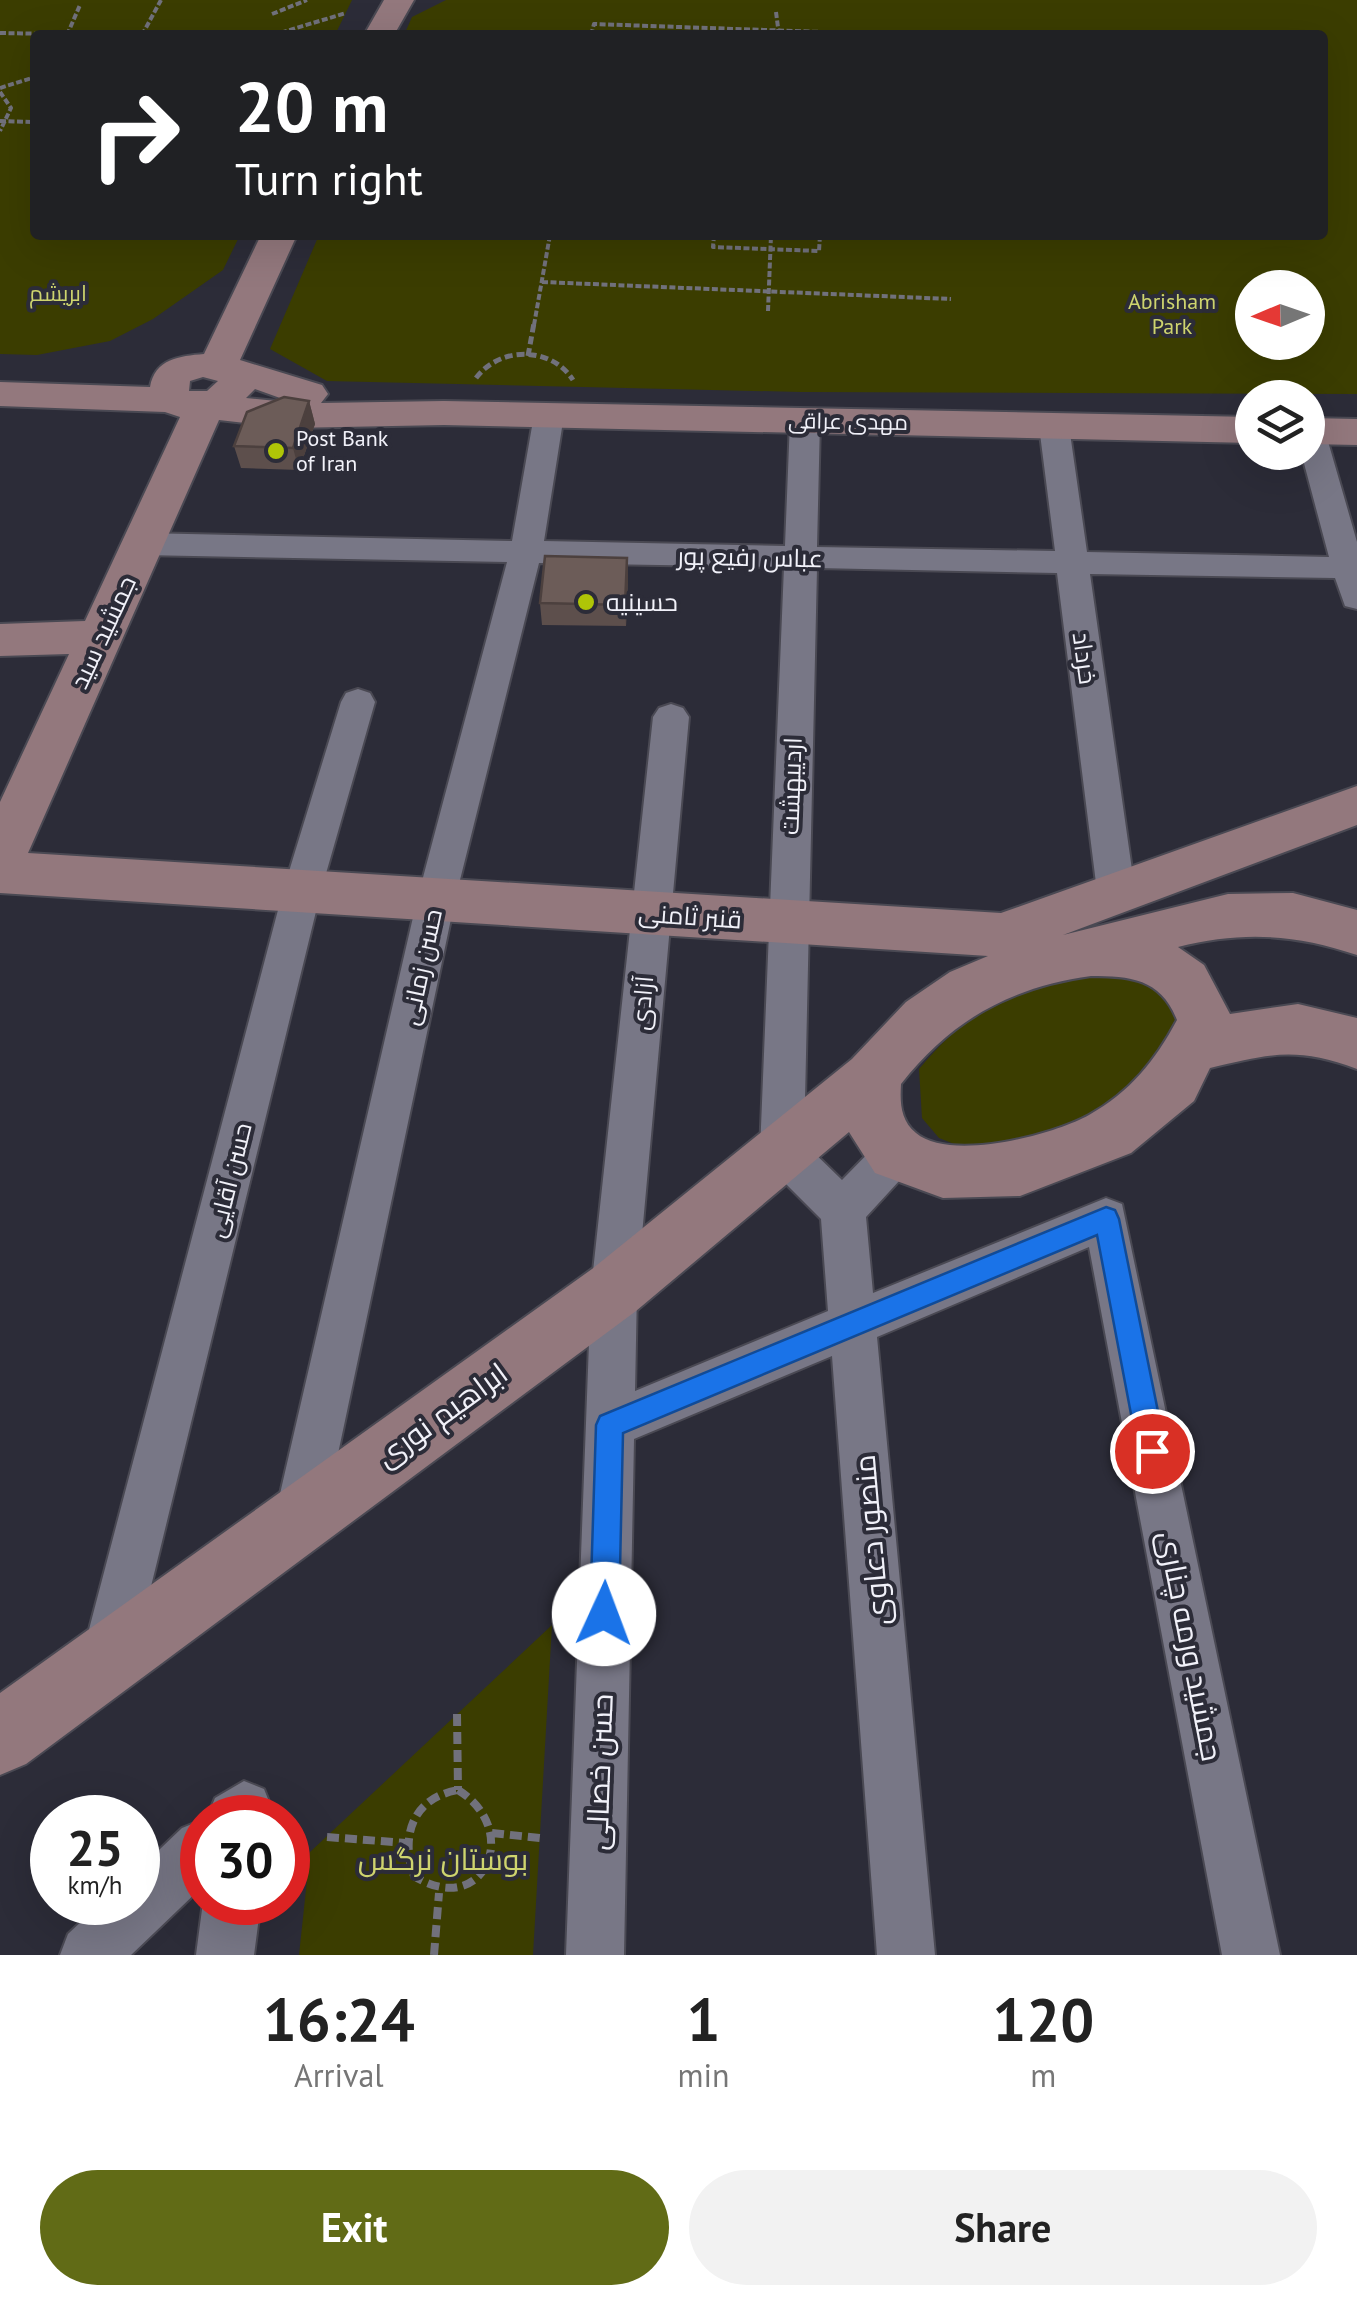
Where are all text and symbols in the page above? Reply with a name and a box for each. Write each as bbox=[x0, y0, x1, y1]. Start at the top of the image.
text: 20 m bbox=[235, 61, 388, 151]
icon: right bbox=[70, 70, 200, 200]
text: Turn right bbox=[235, 149, 423, 207]
north arrow bbox=[1235, 270, 1325, 360]
map controls bbox=[1235, 270, 1325, 470]
park label: ابریشم bbox=[29, 279, 87, 309]
park label: Abrisham Park bbox=[1128, 287, 1216, 340]
button: layers bbox=[1235, 380, 1325, 470]
street label: مهدی عراقی bbox=[788, 406, 908, 436]
place label: Post Bank of Iran bbox=[296, 424, 389, 477]
marker: Post Bank of Iran bbox=[265, 440, 287, 462]
street label: عباس رفیع پور bbox=[675, 540, 823, 575]
street label: جمشید سید bbox=[63, 570, 143, 694]
place label: حسینیه bbox=[606, 586, 678, 618]
marker: حسینیه bbox=[575, 591, 597, 613]
street label: خرداد bbox=[1066, 630, 1104, 686]
street label: اردیبهشت bbox=[773, 737, 809, 835]
street label: قنبر ثامنی bbox=[637, 896, 743, 936]
street label: حسن زمانی bbox=[393, 906, 449, 1028]
street label: آزادی bbox=[624, 974, 660, 1032]
street label: حسن آقایی bbox=[199, 1119, 259, 1241]
street label: ابراهیم نوری bbox=[367, 1353, 516, 1476]
pin bbox=[1110, 1409, 1195, 1494]
icon: arrive bbox=[1125, 1424, 1180, 1479]
street label: منصور دعاوی bbox=[844, 1453, 897, 1627]
street label: جمشید ورمه چناری bbox=[1149, 1527, 1233, 1764]
position arrow bbox=[552, 1562, 656, 1666]
street label: حسن خصالی bbox=[576, 1693, 621, 1851]
speed limit sign: 30 bbox=[180, 1795, 310, 1925]
text: 25 bbox=[67, 1815, 123, 1880]
park label: بوستان نرگس bbox=[358, 1839, 528, 1878]
text: km/h bbox=[68, 1869, 122, 1901]
text: 16:24 bbox=[263, 1980, 415, 2058]
text: 1 bbox=[687, 1980, 721, 2058]
text: 120 bbox=[992, 1980, 1094, 2058]
text: Arrival bbox=[294, 2054, 384, 2096]
text: min bbox=[678, 2054, 730, 2096]
text: m bbox=[1030, 2054, 1056, 2096]
button: Exit bbox=[40, 2170, 669, 2285]
button: Share bbox=[689, 2170, 1317, 2285]

